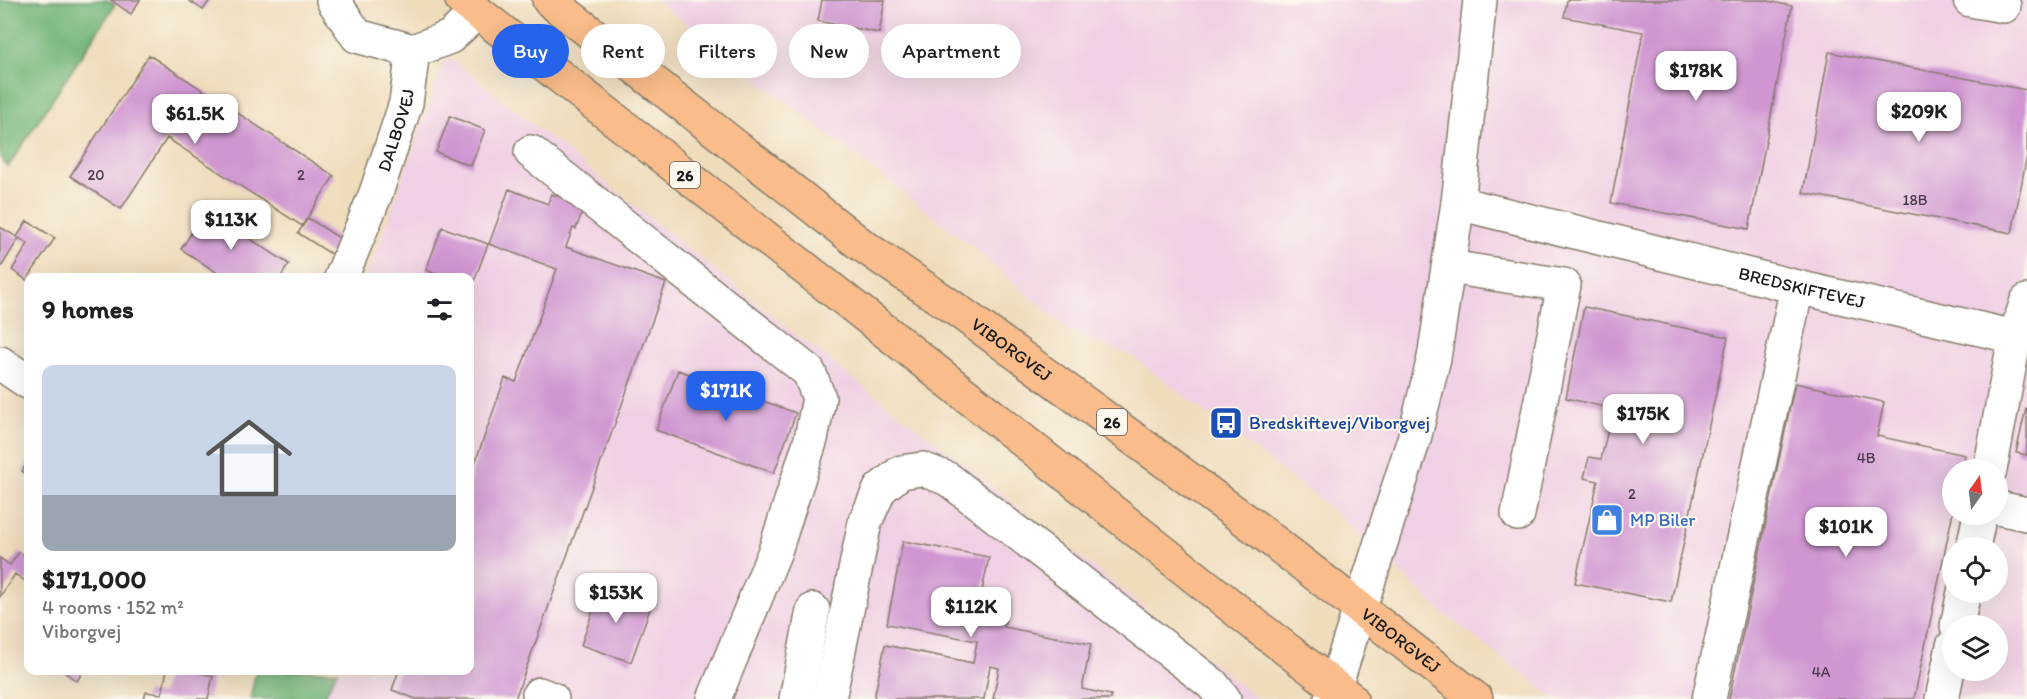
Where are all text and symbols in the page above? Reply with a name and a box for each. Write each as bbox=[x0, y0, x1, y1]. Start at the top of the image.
chip: Buy bbox=[492, 24, 569, 78]
chip: Rent bbox=[581, 24, 665, 78]
chip: Filters bbox=[677, 24, 777, 78]
chip: New bbox=[789, 24, 869, 78]
chip: Apartment bbox=[881, 24, 1021, 78]
pin: $178K bbox=[1654, 51, 1738, 102]
text: $178K bbox=[1669, 58, 1723, 82]
street label: DALBOVEJ bbox=[373, 87, 419, 175]
pin: $209K bbox=[1877, 92, 1961, 143]
pin: $61.5K bbox=[146, 94, 244, 145]
text: $209K bbox=[1891, 99, 1947, 123]
text: $61.5K bbox=[166, 101, 224, 125]
road number: 26 bbox=[670, 162, 700, 188]
house number: 20 bbox=[87, 166, 105, 184]
house number: 2 bbox=[297, 166, 305, 184]
house number: 18B bbox=[1903, 191, 1928, 209]
pin: $113K bbox=[189, 200, 273, 251]
text: $113K bbox=[205, 207, 257, 231]
street label: BREDSKIFTEVEJ bbox=[1736, 262, 1867, 313]
text: 9 homes bbox=[42, 293, 134, 325]
icon: filters bbox=[423, 293, 456, 326]
street label: VIBORGVEJ bbox=[967, 313, 1056, 387]
pin: $171K bbox=[684, 371, 768, 422]
text: $171K bbox=[700, 378, 752, 402]
pin: $175K bbox=[1601, 394, 1685, 445]
text: $175K bbox=[1617, 401, 1669, 425]
icon: home bbox=[195, 404, 303, 512]
bus stop icon: Bredskiftevej/Viborgvej bbox=[1208, 405, 1244, 441]
road number: 26 bbox=[1097, 409, 1127, 435]
place label: Bredskiftevej/Viborgvej bbox=[1249, 412, 1430, 434]
house number: 4B bbox=[1857, 449, 1876, 467]
north arrow bbox=[1942, 459, 2008, 525]
map controls bbox=[1942, 459, 2008, 681]
house number: 2 bbox=[1628, 485, 1636, 503]
shop icon: MP Biler bbox=[1589, 502, 1625, 538]
pin: $101K bbox=[1804, 507, 1888, 558]
place label: MP Biler bbox=[1630, 509, 1696, 531]
text: $101K bbox=[1819, 514, 1873, 538]
button: locate bbox=[1942, 537, 2008, 603]
text: $171,000 bbox=[42, 563, 146, 595]
pin: $153K bbox=[574, 573, 658, 624]
text: $153K bbox=[589, 580, 643, 604]
pin: $112K bbox=[929, 587, 1013, 638]
text: $112K bbox=[945, 594, 997, 618]
text: 4 rooms · 152 m² bbox=[42, 595, 184, 619]
street label: VIBORGVEJ bbox=[1357, 603, 1445, 678]
button: layers bbox=[1942, 615, 2008, 681]
text: Viborgvej bbox=[42, 619, 121, 643]
house number: 4A bbox=[1812, 663, 1831, 681]

